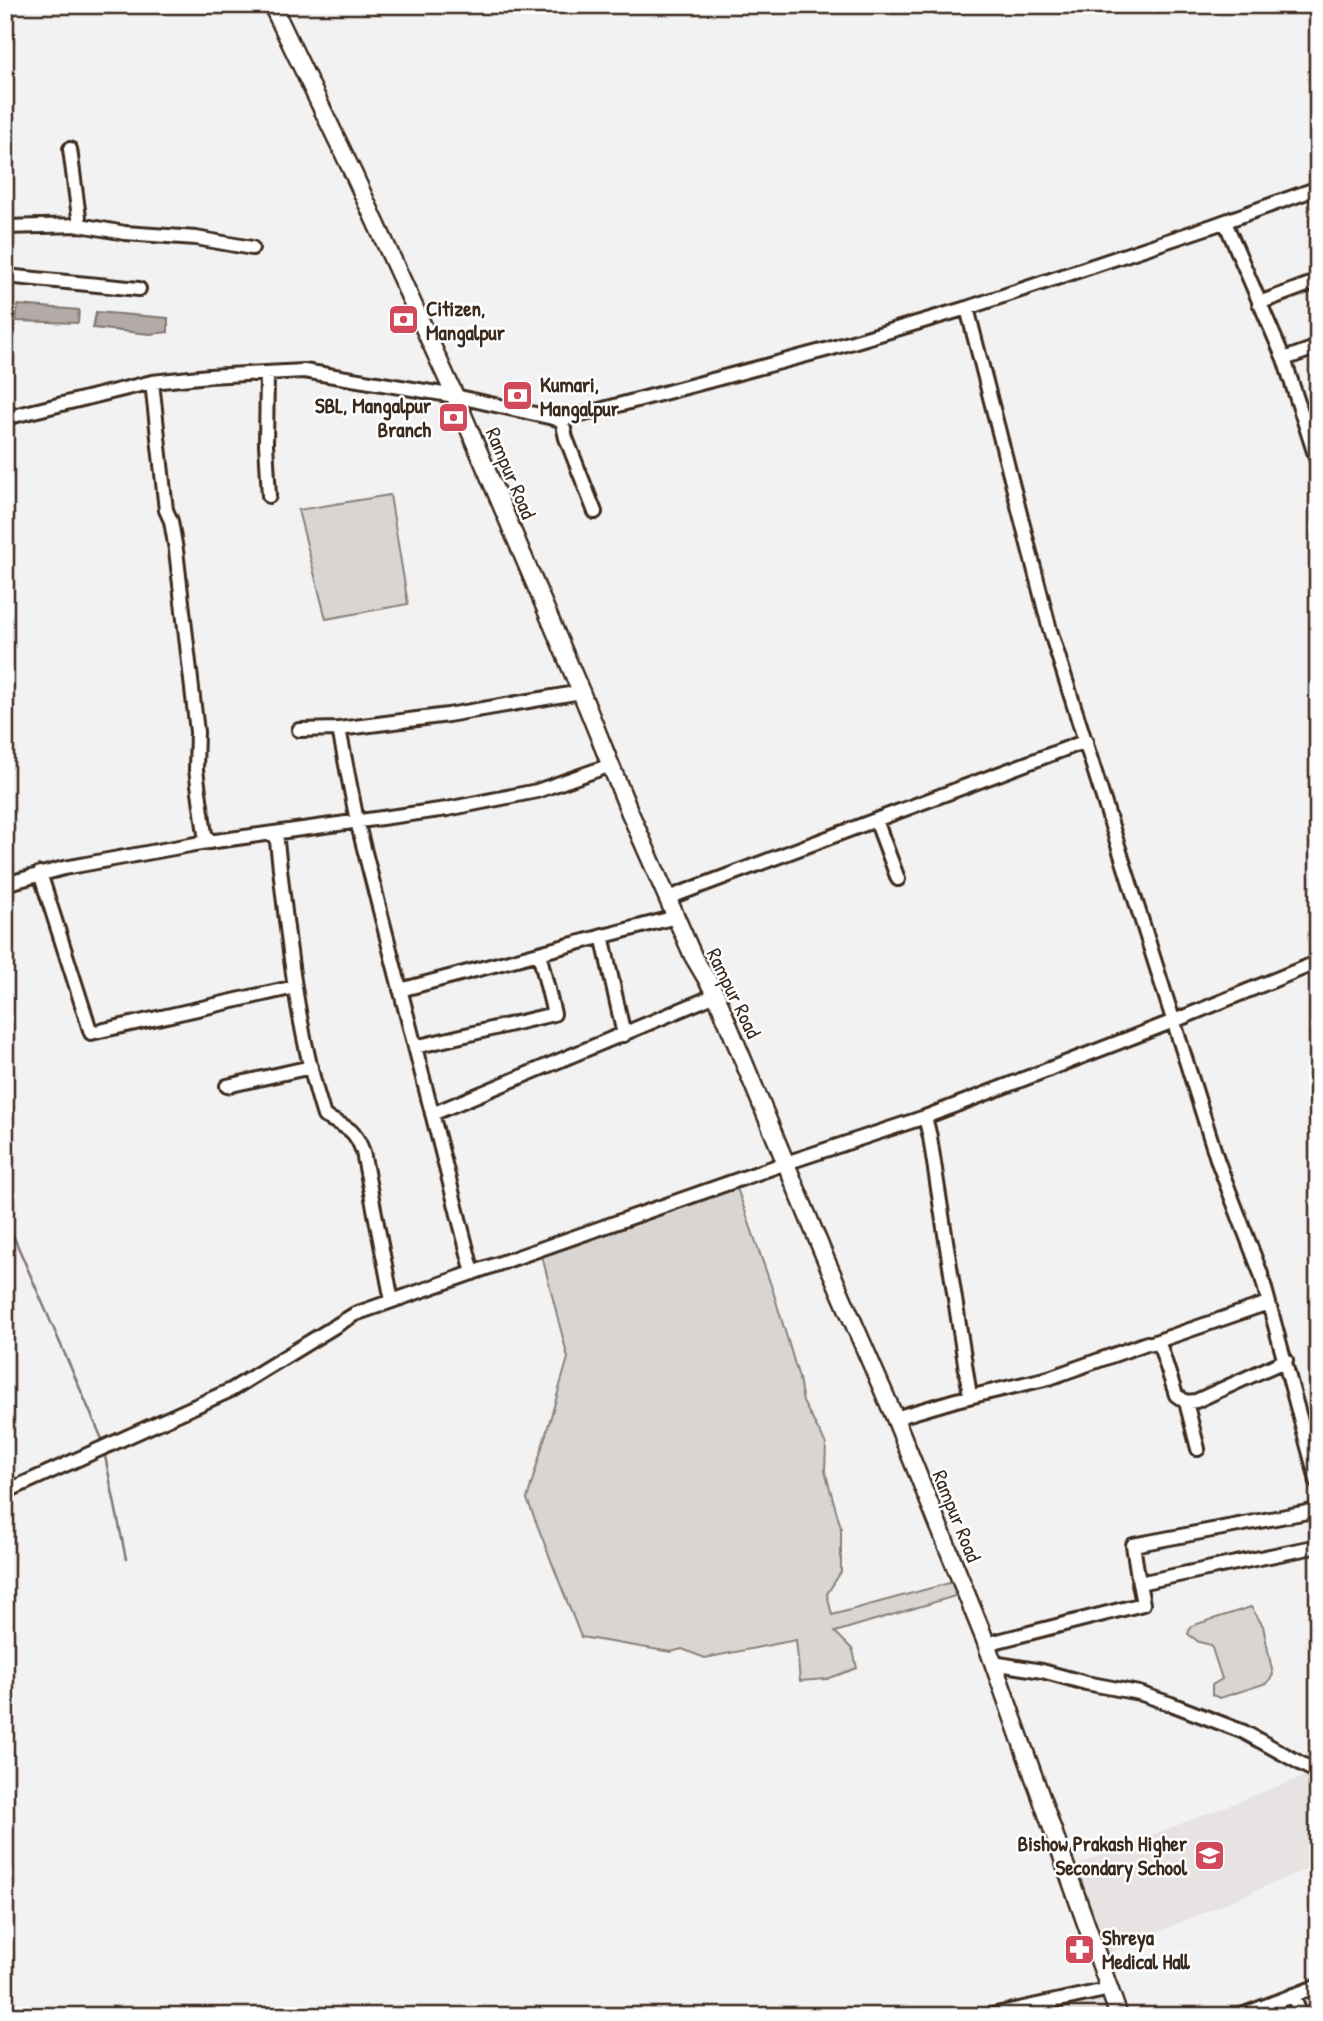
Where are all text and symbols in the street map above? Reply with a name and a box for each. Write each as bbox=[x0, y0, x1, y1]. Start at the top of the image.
place label: Citizen, Mangalpur bbox=[426, 294, 506, 348]
bank icon: Citizen, Mangalpur bbox=[386, 303, 420, 337]
place label: Kumari, Mangalpur bbox=[540, 370, 620, 424]
bank icon: Kumari, Mangalpur bbox=[500, 379, 534, 413]
place label: SBL, Mangalpur Branch bbox=[315, 391, 432, 444]
bank icon: SBL, Mangalpur Branch bbox=[437, 400, 471, 434]
street label: Rampur Road bbox=[479, 423, 543, 523]
street label: Rampur Road bbox=[700, 943, 768, 1043]
street label: Rampur Road bbox=[925, 1466, 989, 1566]
place label: Bishow Prakash Higher Secondary School bbox=[1017, 1829, 1188, 1883]
school or university icon: Bishow Prakash Higher Secondary School bbox=[1193, 1838, 1227, 1872]
place label: Shreya Medical Hall bbox=[1102, 1923, 1191, 1976]
pharmacy icon: Shreya Medical Hall bbox=[1062, 1932, 1096, 1966]

